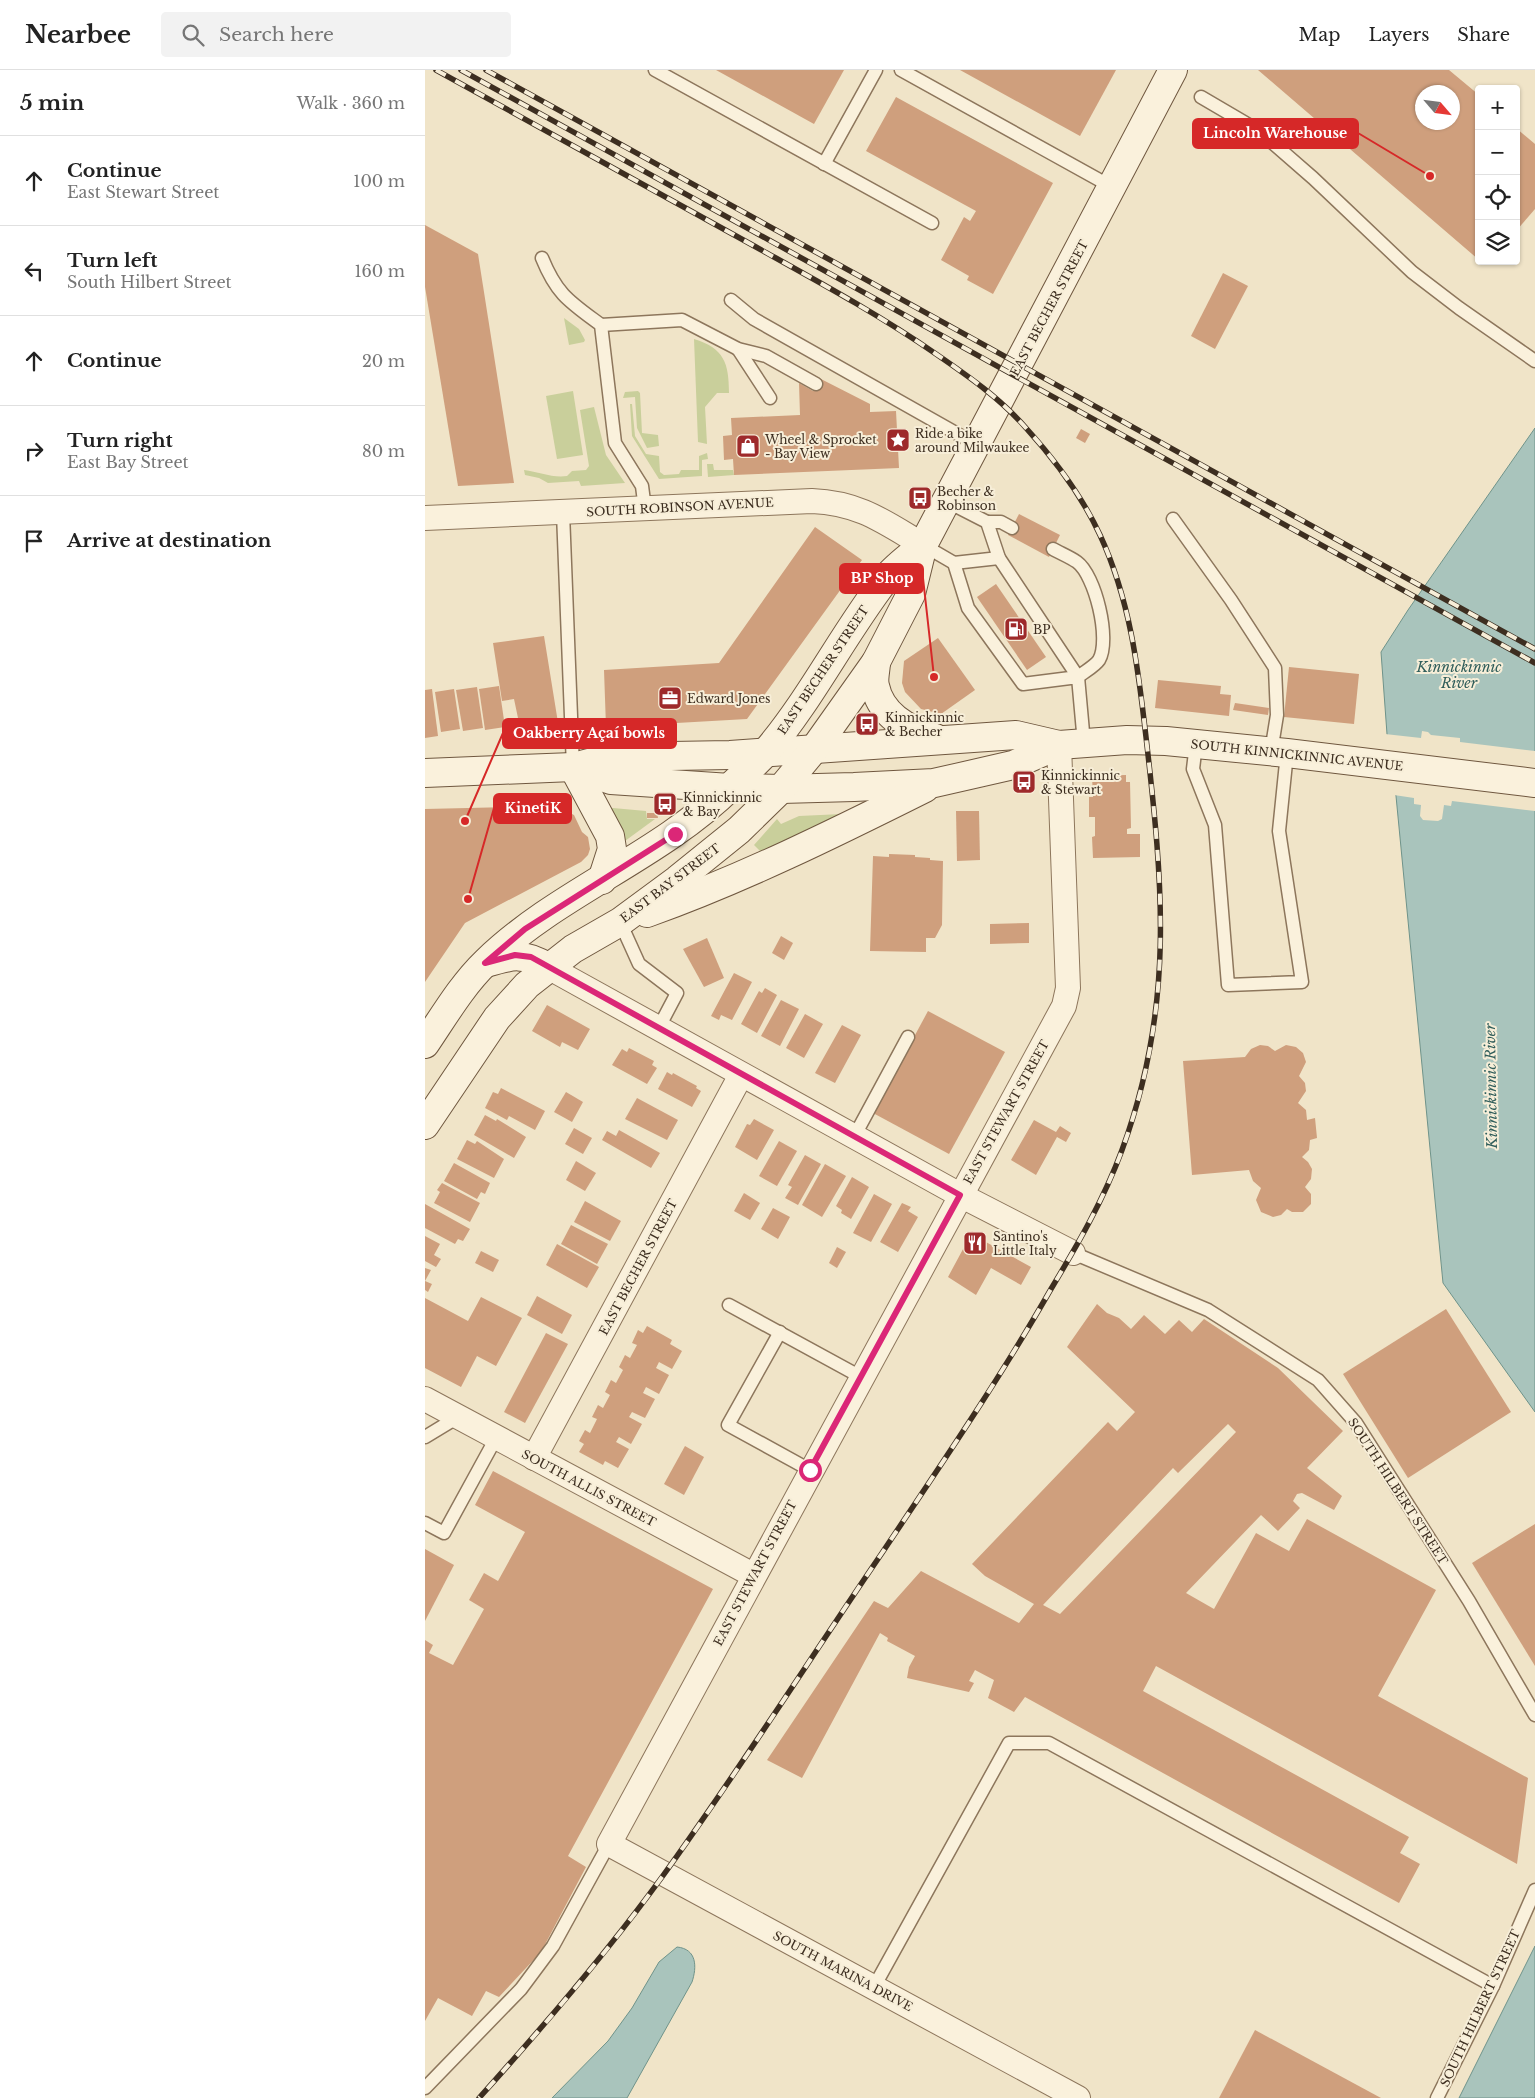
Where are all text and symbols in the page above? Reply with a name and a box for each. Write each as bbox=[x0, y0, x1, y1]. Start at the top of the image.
search box bbox=[161, 12, 511, 57]
text: Nearbee bbox=[25, 20, 131, 49]
icon: search bbox=[179, 21, 207, 49]
text: Search here bbox=[219, 23, 334, 46]
text: Map bbox=[1299, 24, 1340, 46]
text: Layers bbox=[1368, 24, 1429, 46]
text: Share bbox=[1457, 24, 1510, 46]
north arrow bbox=[1415, 85, 1460, 130]
map controls bbox=[1475, 85, 1520, 265]
button: + bbox=[1475, 85, 1520, 130]
text: 5 min bbox=[20, 90, 84, 116]
text: Walk · 360 m bbox=[297, 93, 405, 113]
callout: Lincoln Warehouse bbox=[1193, 119, 1358, 148]
text: Lincoln Warehouse bbox=[1203, 124, 1347, 142]
button: − bbox=[1475, 130, 1520, 175]
text: Continue bbox=[67, 159, 162, 182]
icon: ahead bbox=[20, 167, 48, 195]
text: 100 m bbox=[353, 171, 405, 191]
button: locate bbox=[1475, 175, 1520, 220]
text: East Stewart Street bbox=[67, 182, 219, 202]
button: layers bbox=[1475, 220, 1520, 265]
street label: EAST BECHER STREET bbox=[1007, 237, 1091, 379]
text: Turn left bbox=[67, 249, 158, 272]
icon: left bbox=[20, 257, 48, 285]
text: 160 m bbox=[354, 261, 405, 281]
text: South Hilbert Street bbox=[67, 272, 232, 292]
icon: ahead bbox=[20, 347, 48, 375]
text: Continue bbox=[67, 349, 162, 372]
text: 20 m bbox=[362, 351, 405, 371]
place label: Ride a bike around Milwaukee bbox=[915, 426, 1030, 455]
place icon: Ride a bike around Milwaukee bbox=[885, 427, 911, 453]
text: Turn right bbox=[67, 429, 173, 452]
place label: Wheel & Sprocket - Bay View bbox=[764, 432, 877, 461]
shop icon: Wheel & Sprocket - Bay View bbox=[735, 433, 761, 459]
icon: right bbox=[20, 437, 48, 465]
text: 80 m bbox=[362, 441, 405, 461]
text: East Bay Street bbox=[67, 452, 189, 472]
place label: Becher & Robinson bbox=[937, 484, 996, 513]
bus stop icon: Becher & Robinson bbox=[907, 485, 933, 511]
street label: SOUTH ROBINSON AVENUE bbox=[586, 495, 774, 519]
icon: arrive bbox=[20, 527, 48, 555]
text: Arrive at destination bbox=[67, 529, 271, 552]
callout: BP Shop bbox=[840, 564, 923, 593]
text: BP Shop bbox=[851, 569, 914, 587]
street label: EAST BECHER STREET bbox=[774, 603, 872, 737]
fuel station icon: BP bbox=[1003, 616, 1029, 642]
place label: BP bbox=[1033, 622, 1050, 637]
water label: Kinnickinnic River bbox=[1416, 658, 1502, 692]
office icon: Edward Jones bbox=[657, 685, 683, 711]
place label: Edward Jones bbox=[687, 691, 771, 706]
place label: Kinnickinnic & Becher bbox=[885, 710, 965, 739]
bus stop icon: Kinnickinnic & Becher bbox=[854, 711, 880, 737]
callout: Oakberry Açaí bowls bbox=[503, 719, 676, 748]
text: Oakberry Açaí bowls bbox=[513, 724, 665, 742]
street label: SOUTH KINNICKINNIC AVENUE bbox=[1190, 736, 1404, 774]
place label: Kinnickinnic & Stewart bbox=[1041, 768, 1121, 797]
bus stop icon: Kinnickinnic & Stewart bbox=[1011, 769, 1037, 795]
place label: Kinnickinnic & Bay bbox=[683, 790, 763, 819]
bus stop icon: Kinnickinnic & Bay bbox=[652, 791, 678, 817]
callout: KinetiK bbox=[494, 794, 571, 823]
text: KinetiK bbox=[505, 799, 562, 817]
route end bbox=[664, 823, 687, 846]
street label: EAST BAY STREET bbox=[617, 840, 723, 926]
water label: Kinnickinnic River bbox=[1481, 1023, 1501, 1150]
street label: EAST STEWART STREET bbox=[960, 1037, 1052, 1187]
street label: EAST BECHER STREET bbox=[596, 1196, 680, 1338]
place label: Santino's Little Italy bbox=[993, 1229, 1057, 1258]
restaurant icon: Santino's Little Italy bbox=[962, 1230, 988, 1256]
street label: SOUTH HILBERT STREET bbox=[1345, 1415, 1451, 1567]
street label: SOUTH ALLIS STREET bbox=[519, 1446, 659, 1530]
route start bbox=[799, 1459, 822, 1482]
street label: EAST STEWART STREET bbox=[710, 1497, 800, 1648]
street label: SOUTH HILBERT STREET bbox=[1437, 1927, 1523, 2089]
street label: SOUTH MARINA DRIVE bbox=[771, 1928, 916, 2014]

